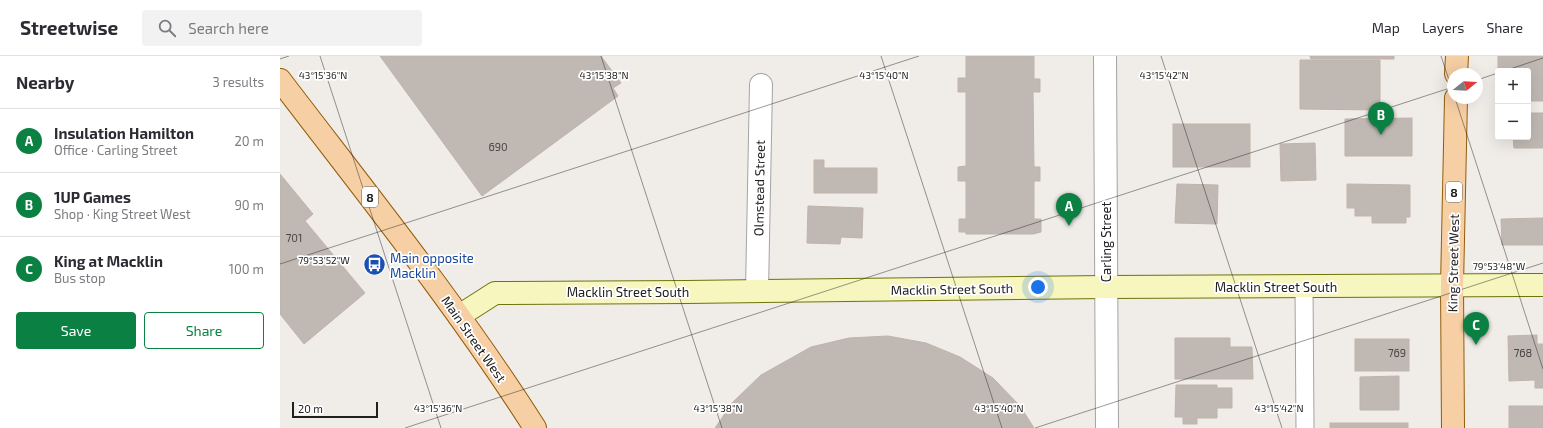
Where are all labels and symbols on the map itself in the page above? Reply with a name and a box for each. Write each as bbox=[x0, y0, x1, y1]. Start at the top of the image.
north arrow bbox=[1447, 68, 1483, 104]
text: 43°15'36"N bbox=[299, 69, 347, 81]
text: 43°15'38"N bbox=[580, 69, 628, 81]
text: 43°15'40"N bbox=[859, 69, 909, 81]
text: 43°15'42"N bbox=[1140, 69, 1188, 81]
pin: B bbox=[1368, 102, 1394, 135]
house number: 690 bbox=[488, 140, 508, 153]
street label: Olmstead Street bbox=[750, 140, 768, 236]
road number: 8 bbox=[1446, 182, 1462, 202]
road number: 8 bbox=[362, 187, 378, 207]
pin: A bbox=[1056, 193, 1082, 226]
street label: Carling Street bbox=[1098, 202, 1114, 282]
street label: King Street West bbox=[1444, 214, 1462, 312]
house number: 701 bbox=[286, 231, 302, 244]
place label: Main opposite Macklin bbox=[390, 250, 474, 281]
bus stop icon: Main opposite Macklin bbox=[361, 252, 387, 278]
text: 79°53'52"W bbox=[298, 254, 350, 266]
text: 79°53'48"W bbox=[1473, 260, 1526, 272]
your location bbox=[1028, 277, 1048, 297]
street label: Macklin Street South bbox=[1215, 279, 1337, 295]
street label: Macklin Street South bbox=[891, 280, 1013, 298]
street label: Macklin Street South bbox=[567, 284, 689, 300]
street label: Main Street West bbox=[438, 293, 510, 385]
pin: C bbox=[1463, 312, 1489, 345]
house number: 769 bbox=[1388, 346, 1406, 359]
house number: 768 bbox=[1514, 346, 1532, 359]
scale bar bbox=[292, 400, 378, 419]
text: 43°15'36"N bbox=[414, 402, 462, 414]
text: 43°15'38"N bbox=[694, 402, 742, 414]
text: 43°15'40"N bbox=[974, 402, 1024, 414]
text: 43°15'42"N bbox=[1255, 402, 1303, 414]

